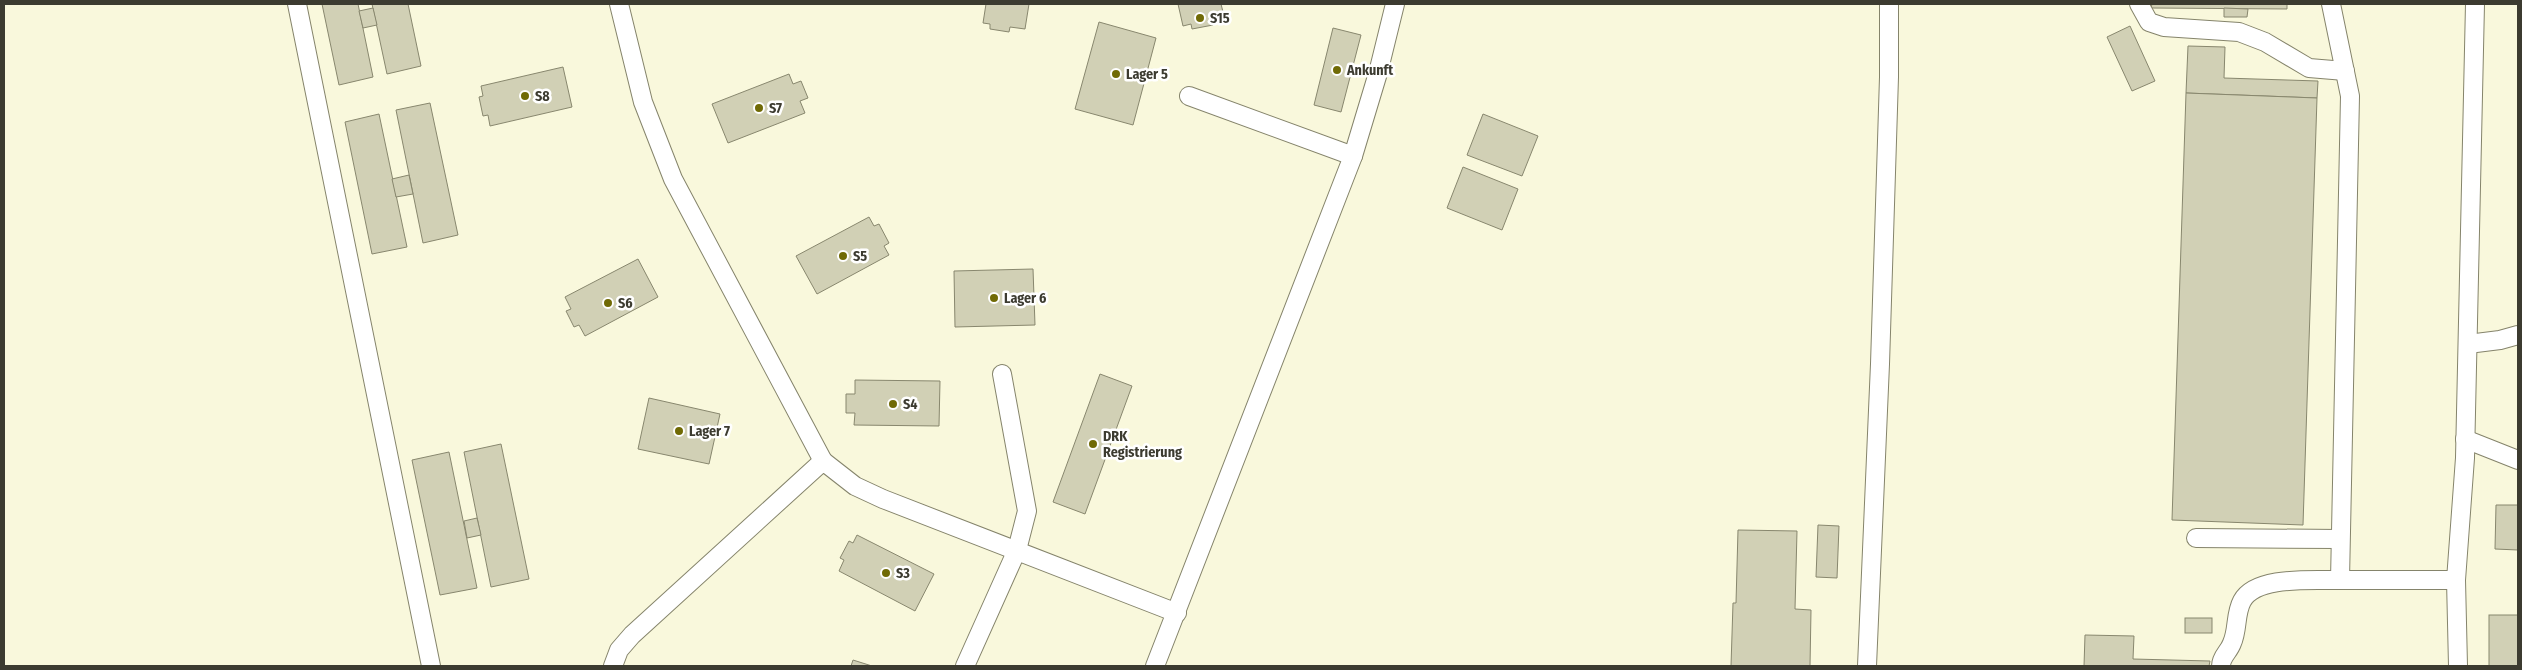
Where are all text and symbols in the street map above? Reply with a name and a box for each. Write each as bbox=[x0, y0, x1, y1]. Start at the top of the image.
place label: S15 bbox=[1210, 10, 1230, 27]
marker: S15 bbox=[1194, 12, 1206, 24]
place label: Ankunft bbox=[1346, 62, 1394, 79]
marker: Ankunft bbox=[1331, 64, 1343, 76]
place label: Lager 5 bbox=[1126, 66, 1168, 83]
marker: Lager 5 bbox=[1110, 68, 1122, 80]
place label: S8 bbox=[535, 88, 550, 105]
marker: S8 bbox=[519, 90, 531, 102]
place label: S7 bbox=[769, 100, 782, 117]
marker: S7 bbox=[753, 102, 765, 114]
place label: S5 bbox=[853, 248, 867, 265]
marker: S5 bbox=[837, 250, 849, 262]
place label: Lager 6 bbox=[1004, 290, 1046, 307]
marker: Lager 6 bbox=[988, 292, 1000, 304]
place label: S6 bbox=[618, 295, 633, 312]
marker: S6 bbox=[602, 297, 614, 309]
place label: S4 bbox=[903, 396, 917, 413]
marker: S4 bbox=[887, 398, 899, 410]
place label: Lager 7 bbox=[689, 423, 730, 440]
marker: Lager 7 bbox=[673, 425, 685, 437]
place label: DRK Registrierung bbox=[1103, 428, 1182, 461]
marker: DRK Registrierung bbox=[1087, 438, 1099, 450]
place label: S3 bbox=[896, 565, 910, 582]
marker: S3 bbox=[880, 567, 892, 579]

